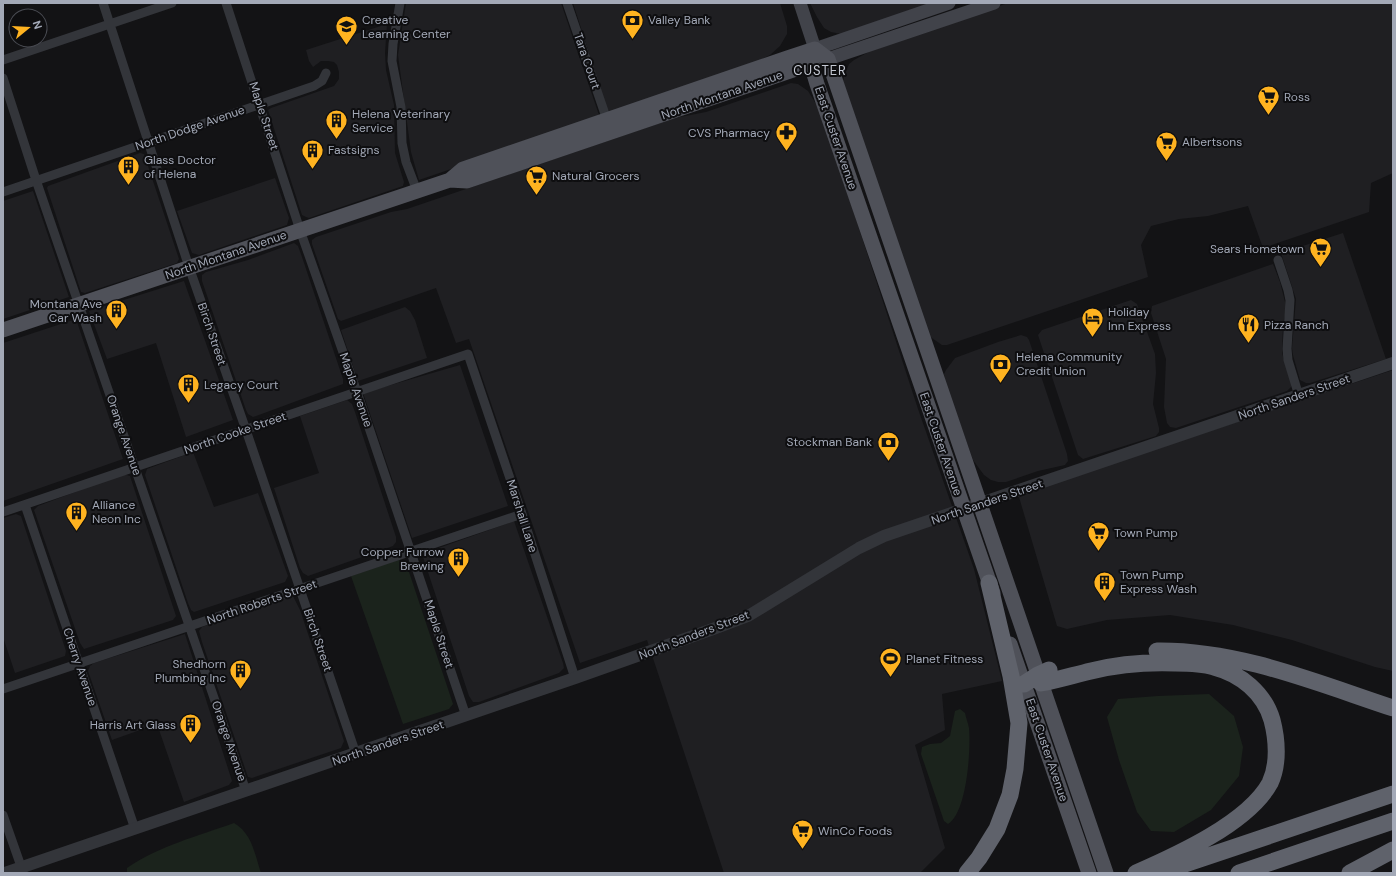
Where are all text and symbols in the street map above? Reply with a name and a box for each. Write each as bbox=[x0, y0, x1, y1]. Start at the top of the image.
bank icon: Valley Bank bbox=[620, 7, 646, 40]
north arrow bbox=[8, 8, 48, 48]
place label: Creative Learning Center bbox=[362, 12, 451, 42]
place label: Valley Bank bbox=[648, 12, 710, 28]
school or university icon: Creative Learning Center bbox=[333, 14, 359, 47]
text: N bbox=[30, 19, 45, 31]
street label: Tara Court bbox=[570, 31, 604, 91]
district label: CUSTER bbox=[793, 62, 847, 79]
street label: North Montana Avenue bbox=[659, 67, 785, 123]
street label: Maple Street bbox=[245, 80, 283, 152]
street label: East Custer Avenue bbox=[811, 84, 861, 192]
supermarket icon: Ross bbox=[1256, 84, 1282, 117]
place label: Ross bbox=[1284, 89, 1310, 105]
street label: North Dodge Avenue bbox=[133, 102, 247, 154]
place label: Helena Veterinary Service bbox=[352, 106, 450, 136]
building icon: Helena Veterinary Service bbox=[324, 108, 350, 141]
pharmacy icon: CVS Pharmacy bbox=[773, 120, 799, 153]
place label: CVS Pharmacy bbox=[688, 125, 770, 141]
supermarket icon: Albertsons bbox=[1154, 129, 1180, 162]
place label: Albertsons bbox=[1182, 134, 1242, 150]
building icon: Fastsigns bbox=[300, 137, 326, 170]
place label: Fastsigns bbox=[328, 142, 380, 158]
place label: Glass Doctor of Helena bbox=[144, 152, 216, 182]
building icon: Glass Doctor of Helena bbox=[115, 154, 141, 187]
supermarket icon: Natural Grocers bbox=[524, 163, 550, 196]
place label: Natural Grocers bbox=[552, 168, 640, 184]
street label: North Montana Avenue bbox=[163, 227, 289, 283]
supermarket icon: Sears Hometown bbox=[1307, 236, 1333, 269]
place label: Sears Hometown bbox=[1210, 241, 1304, 257]
place label: Montana Ave Car Wash bbox=[30, 296, 102, 326]
building icon: Montana Ave Car Wash bbox=[104, 298, 130, 331]
street label: Birch Street bbox=[194, 301, 230, 368]
place label: Holiday Inn Express bbox=[1108, 304, 1171, 334]
hotel icon: Holiday Inn Express bbox=[1079, 306, 1105, 339]
restaurant icon: Pizza Ranch bbox=[1236, 312, 1262, 345]
place label: Pizza Ranch bbox=[1264, 317, 1329, 333]
place label: Helena Community Credit Union bbox=[1016, 349, 1123, 379]
street label: Maple Avenue bbox=[336, 351, 376, 429]
bank icon: Helena Community Credit Union bbox=[988, 351, 1014, 384]
street label: North Sanders Street bbox=[1236, 370, 1352, 424]
building icon: Legacy Court bbox=[176, 372, 202, 405]
place label: Legacy Court bbox=[204, 377, 279, 393]
street label: East Custer Avenue bbox=[916, 390, 966, 498]
street label: Orange Avenue bbox=[103, 392, 145, 478]
street label: North Cooke Street bbox=[182, 408, 289, 458]
bank icon: Stockman Bank bbox=[875, 429, 901, 462]
place label: Stockman Bank bbox=[786, 434, 872, 450]
street label: North Sanders Street bbox=[929, 475, 1045, 529]
street label: Marshall Lane bbox=[503, 478, 541, 555]
place label: Alliance Neon Inc bbox=[92, 497, 141, 527]
building icon: Alliance Neon Inc bbox=[64, 499, 90, 532]
supermarket icon: Town Pump bbox=[1085, 520, 1111, 553]
place label: Town Pump bbox=[1114, 525, 1178, 541]
place label: Copper Furrow Brewing bbox=[361, 544, 444, 574]
building icon: Copper Furrow Brewing bbox=[446, 546, 472, 579]
place label: Town Pump Express Wash bbox=[1120, 567, 1197, 597]
building icon: Town Pump Express Wash bbox=[1092, 569, 1118, 602]
street label: North Roberts Street bbox=[205, 576, 319, 628]
street label: Maple Street bbox=[420, 598, 458, 670]
street label: North Sanders Street bbox=[637, 606, 752, 663]
street label: Birch Street bbox=[300, 607, 336, 674]
street label: Cherry Avenue bbox=[59, 626, 101, 708]
sports icon: Planet Fitness bbox=[878, 646, 904, 679]
place label: Planet Fitness bbox=[906, 651, 983, 667]
place label: Shedhorn Plumbing Inc bbox=[155, 656, 226, 686]
building icon: Shedhorn Plumbing Inc bbox=[228, 658, 254, 691]
street label: East Custer Avenue bbox=[1022, 696, 1072, 804]
street label: Orange Avenue bbox=[208, 698, 250, 784]
building icon: Harris Art Glass bbox=[178, 712, 204, 745]
street label: North Sanders Street bbox=[330, 716, 446, 770]
place label: Harris Art Glass bbox=[90, 717, 176, 733]
supermarket icon: WinCo Foods bbox=[790, 818, 816, 851]
place label: WinCo Foods bbox=[818, 823, 892, 839]

